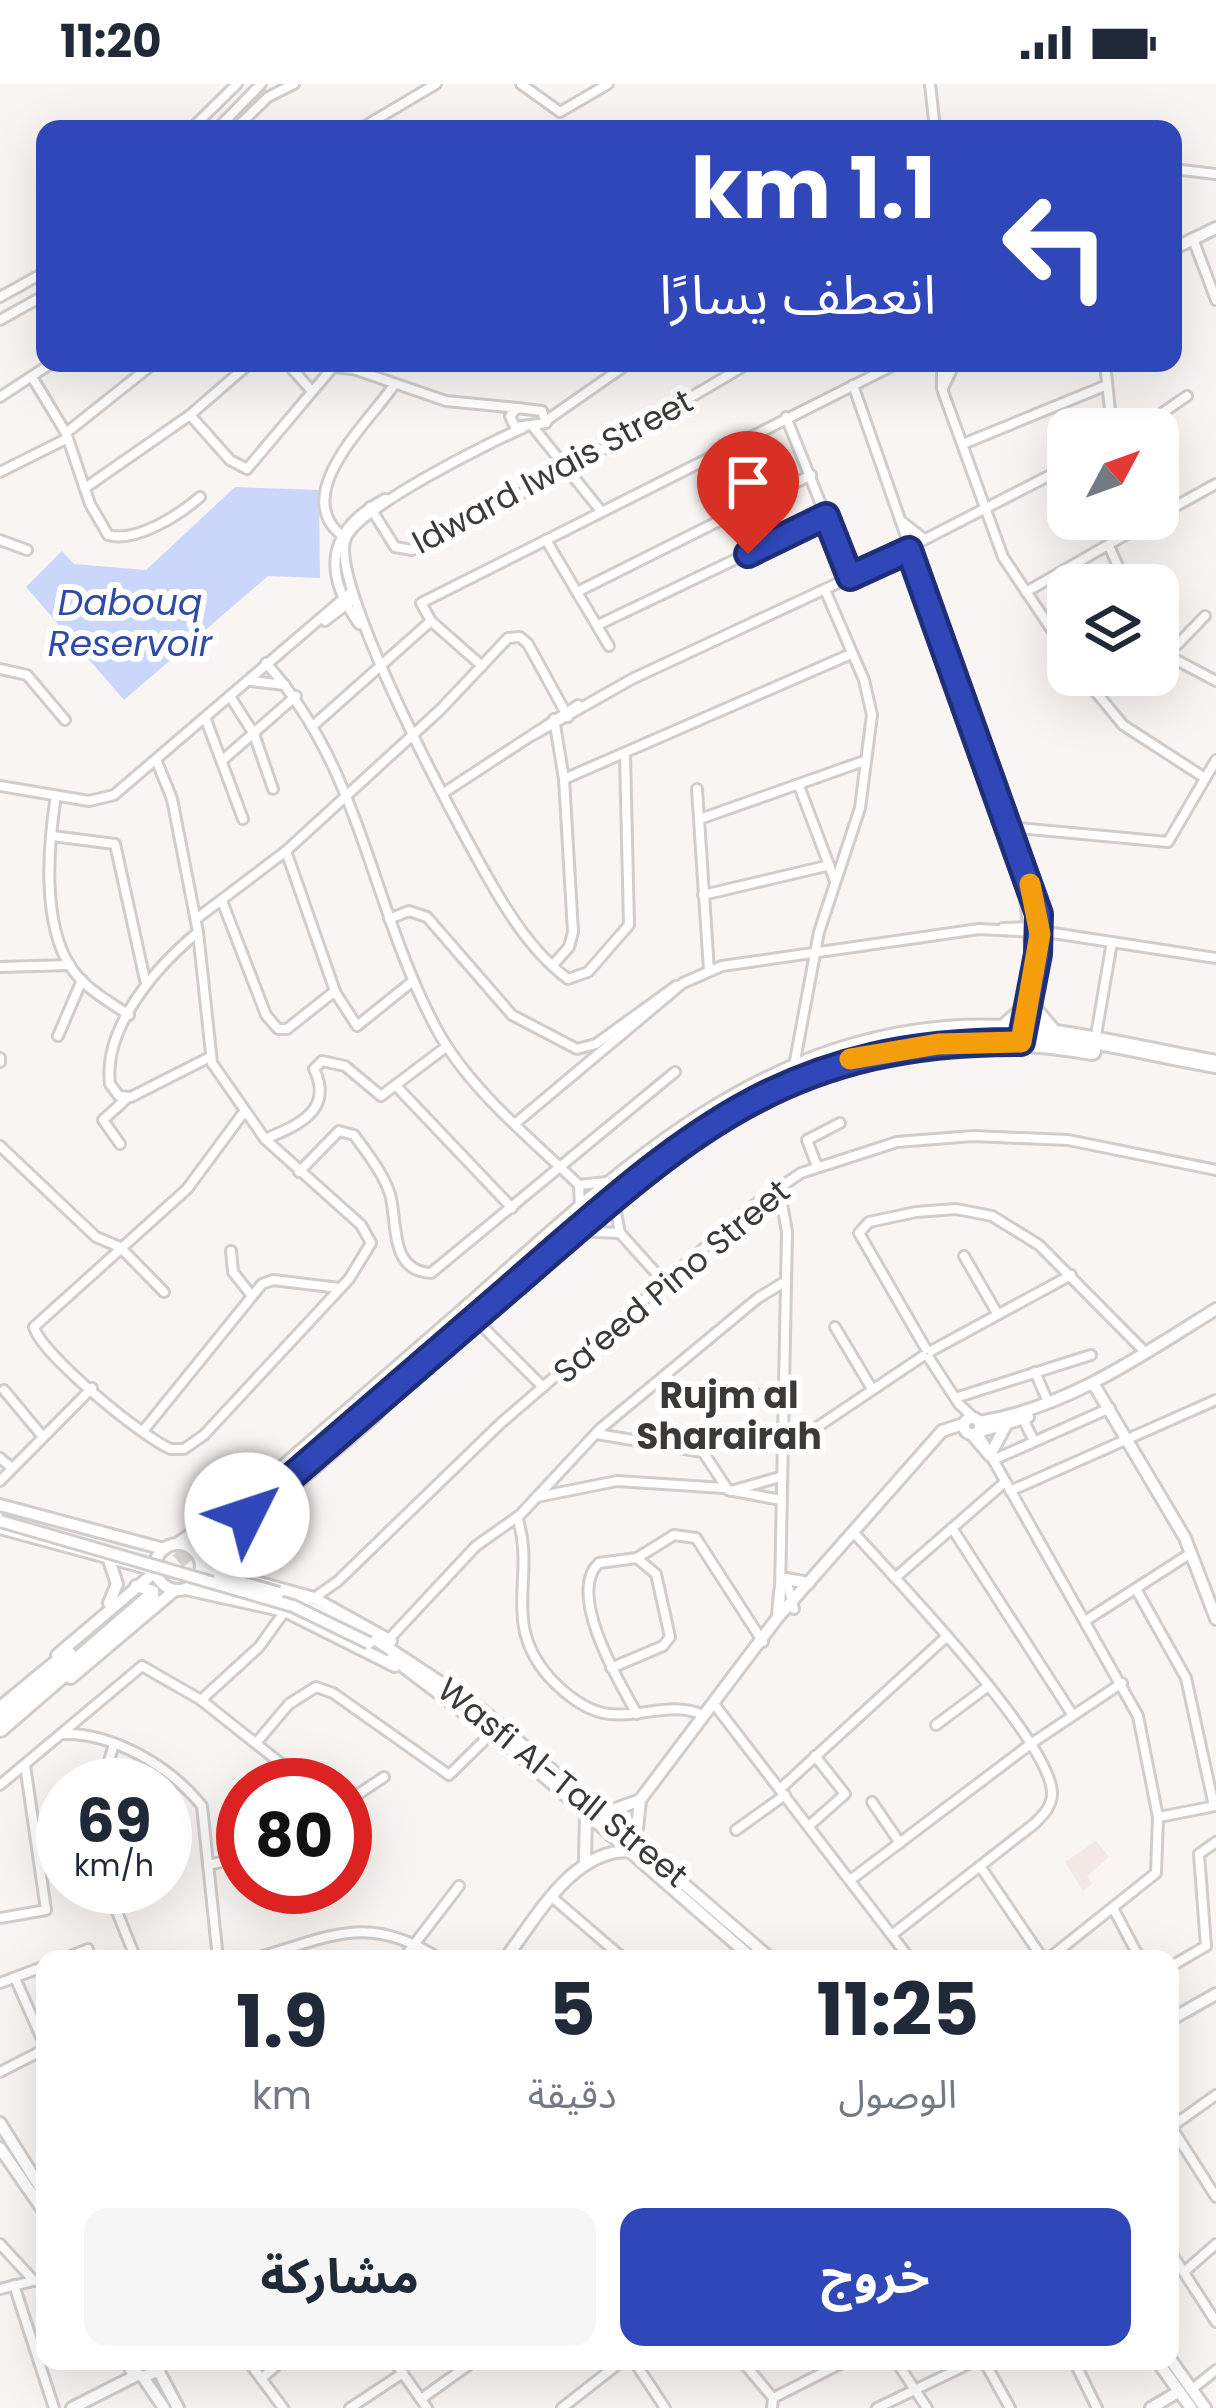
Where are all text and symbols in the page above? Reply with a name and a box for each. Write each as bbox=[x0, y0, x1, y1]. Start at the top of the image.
text: 11:20 bbox=[60, 10, 162, 73]
text: 1.1 km bbox=[690, 130, 936, 247]
icon: left bbox=[978, 168, 1134, 324]
text: انعطف يسارًا bbox=[659, 257, 936, 333]
street label: Idward Iwais Street bbox=[404, 378, 701, 565]
north arrow bbox=[1047, 408, 1179, 540]
map controls bbox=[1047, 408, 1179, 696]
pin bbox=[697, 431, 799, 554]
icon: arrive bbox=[715, 449, 781, 515]
button: layers bbox=[1047, 564, 1179, 696]
water label: Dabouq Reservoir bbox=[48, 577, 214, 669]
street label: Sa‘eed Pino Street bbox=[543, 1168, 800, 1394]
district label: Rujm al Sharairah bbox=[636, 1370, 822, 1462]
position arrow bbox=[184, 1452, 310, 1578]
street label: Wasfi Al-Tall Street bbox=[427, 1667, 698, 1898]
speed limit sign: 80 bbox=[216, 1758, 372, 1914]
text: 69 bbox=[76, 1779, 152, 1863]
text: km/h bbox=[74, 1844, 154, 1887]
text: 5 bbox=[549, 1959, 596, 2060]
text: 11:25 bbox=[817, 1959, 979, 2060]
text: 1.9 bbox=[236, 1971, 328, 2072]
text: دقيقة bbox=[528, 2067, 617, 2122]
text: الوصول bbox=[838, 2067, 957, 2122]
text: km bbox=[252, 2068, 312, 2123]
button: مشاركة bbox=[84, 2208, 596, 2346]
button: خروج bbox=[620, 2208, 1131, 2346]

